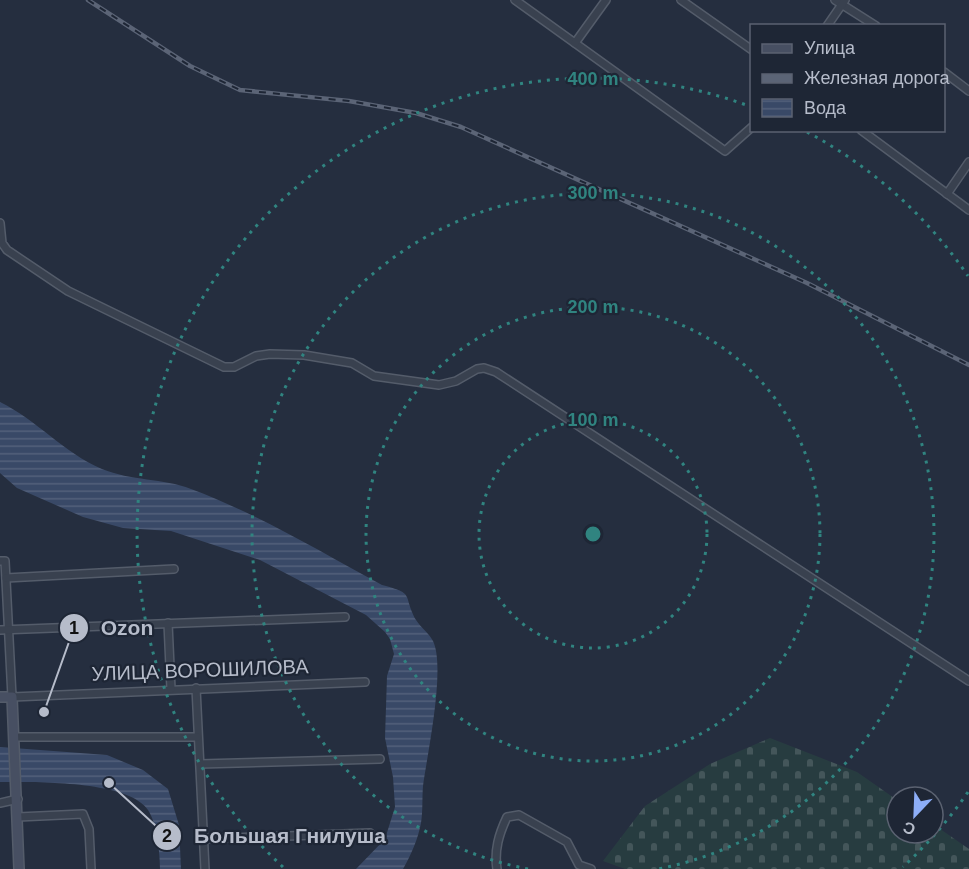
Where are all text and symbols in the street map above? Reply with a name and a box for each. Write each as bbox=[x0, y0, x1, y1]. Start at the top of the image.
legend bbox=[750, 24, 945, 132]
text: Улица bbox=[804, 38, 856, 58]
text: Железная дорога bbox=[804, 68, 951, 88]
text: 400 m bbox=[567, 69, 619, 89]
text: Вода bbox=[804, 98, 847, 118]
text: 300 m bbox=[567, 183, 619, 203]
text: 200 m bbox=[567, 297, 619, 317]
text: 100 m bbox=[567, 410, 619, 430]
centre of rings bbox=[583, 524, 603, 544]
callout: Ozon bbox=[59, 608, 165, 647]
text: Ozon bbox=[101, 616, 153, 639]
text: 1 bbox=[69, 618, 79, 638]
street label: УЛИЦА ВОРОШИЛОВА bbox=[91, 655, 310, 685]
north arrow bbox=[885, 785, 945, 845]
callout: Большая Гнилуша bbox=[152, 816, 397, 855]
text: С bbox=[900, 818, 918, 838]
text: Большая Гнилуша bbox=[194, 824, 386, 847]
text: 2 bbox=[162, 826, 172, 846]

